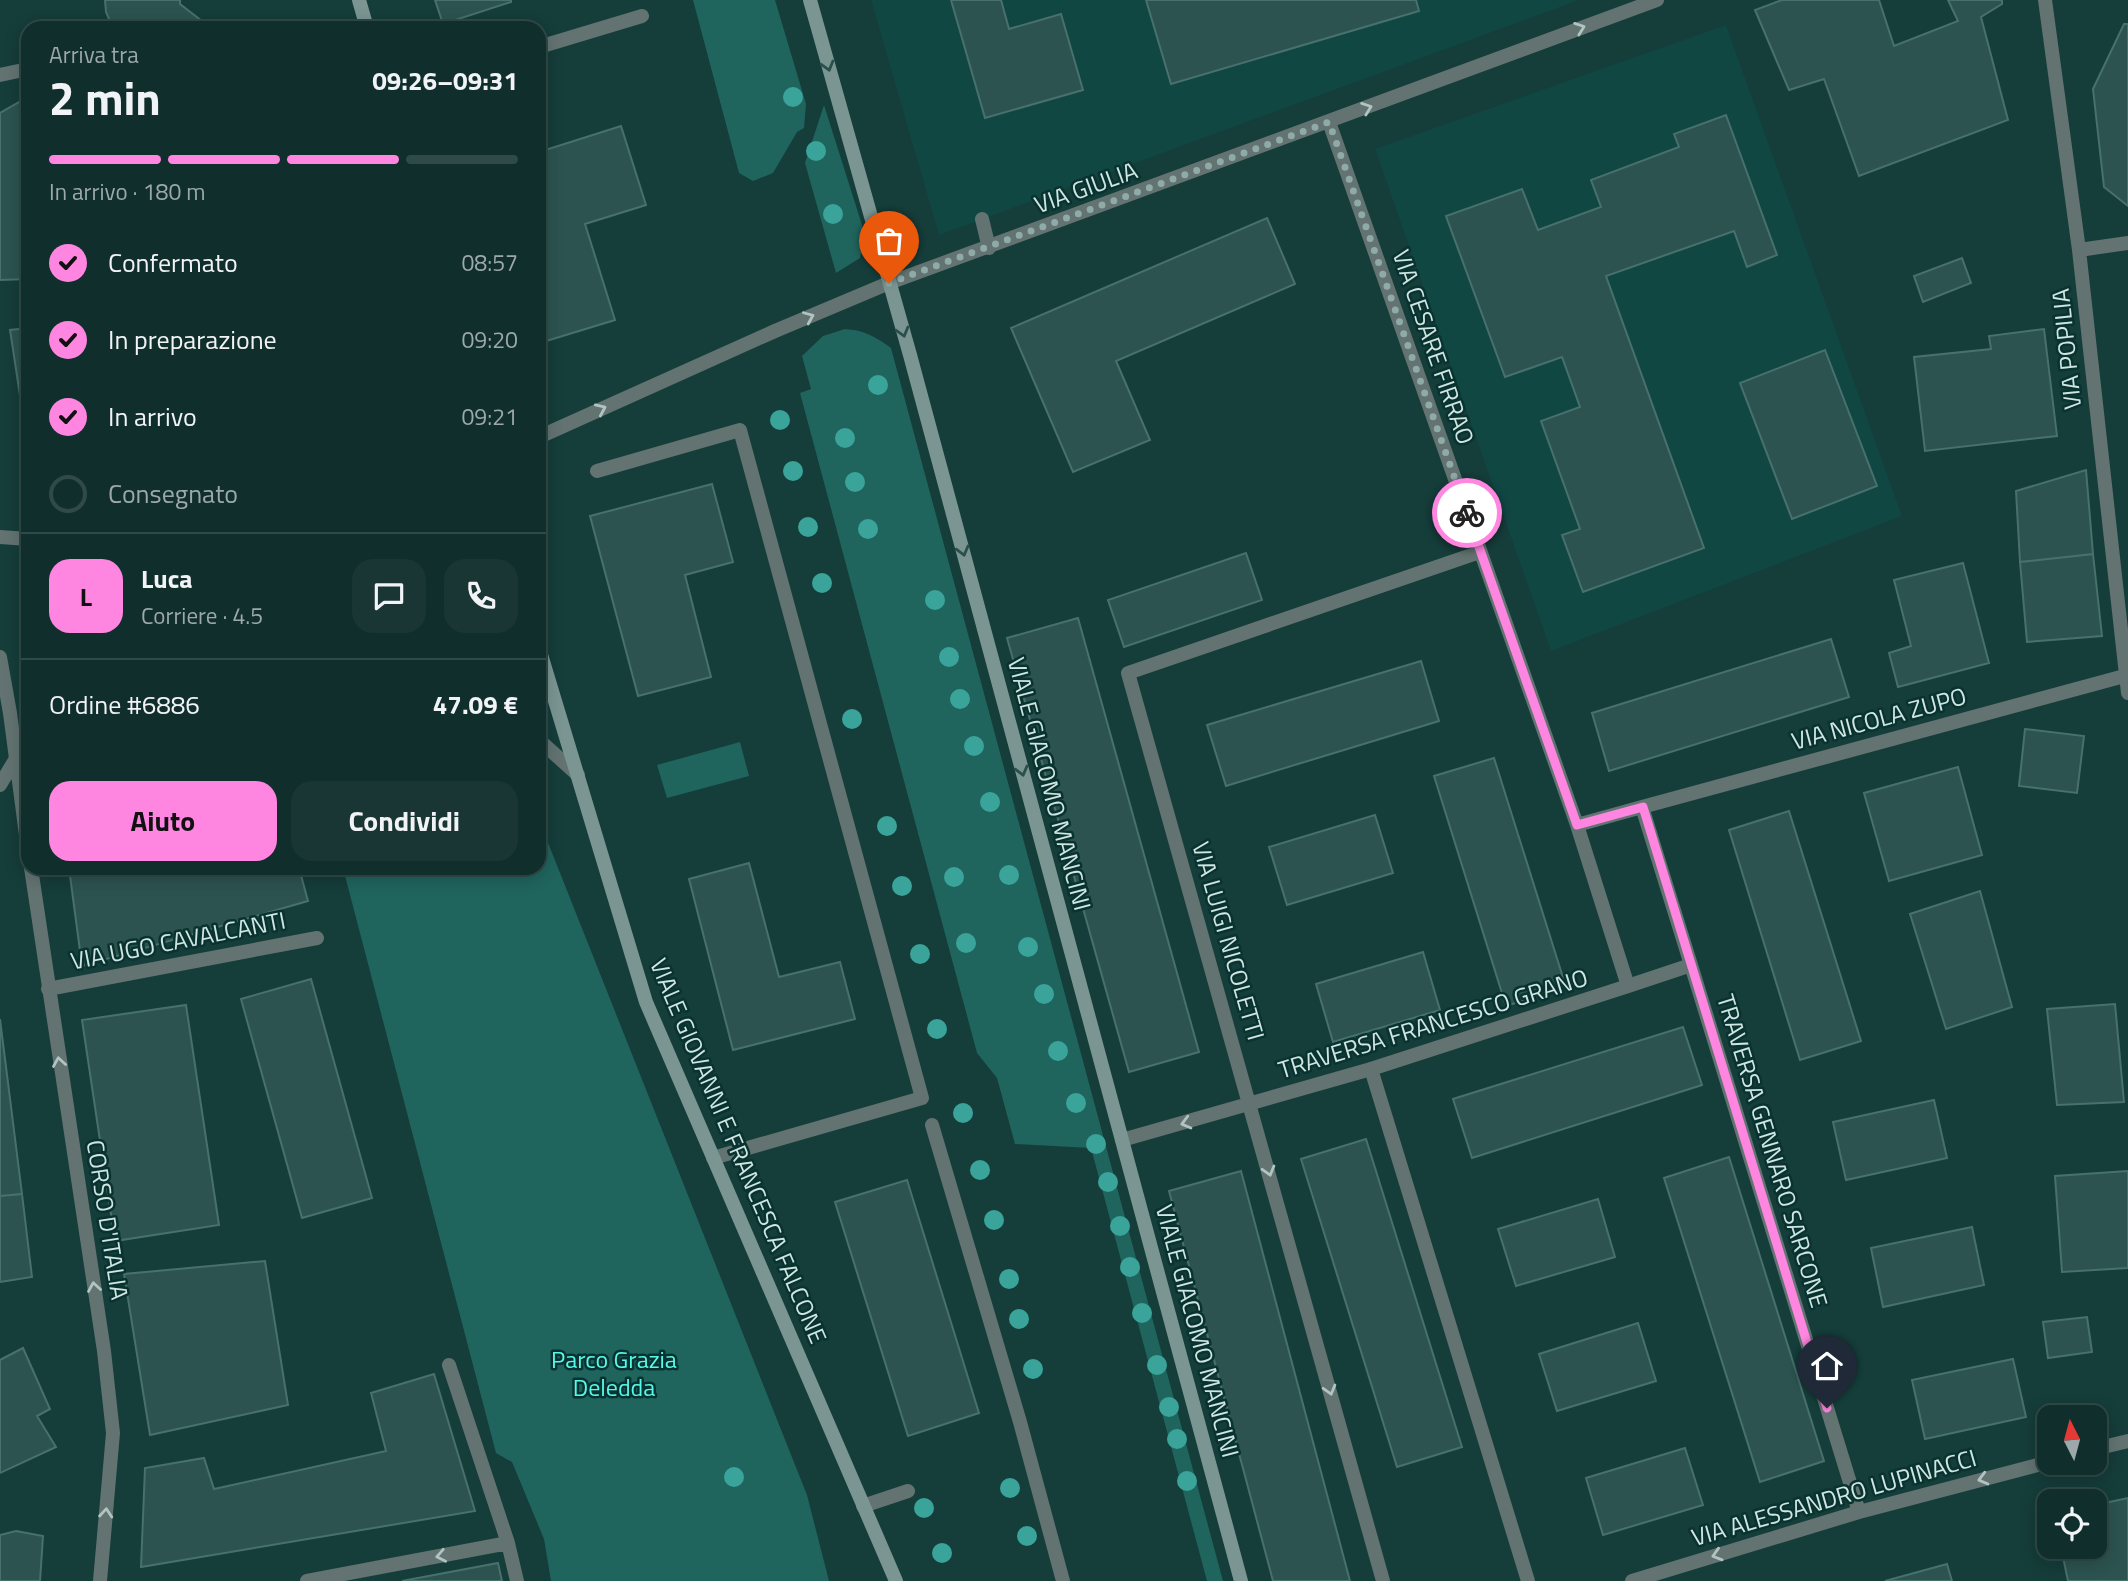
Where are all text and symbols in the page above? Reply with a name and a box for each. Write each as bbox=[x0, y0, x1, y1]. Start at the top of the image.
one-way arrow bbox=[1574, 23, 1586, 37]
text: Arriva tra bbox=[49, 37, 139, 72]
one-way arrow bbox=[820, 60, 834, 72]
text: 09:26–09:31 bbox=[372, 61, 518, 100]
text: 2 min bbox=[49, 63, 161, 133]
one-way arrow bbox=[1361, 102, 1373, 116]
street label: VIA GIULIA bbox=[1029, 152, 1142, 222]
text: In arrivo · 180 m bbox=[49, 174, 206, 209]
pin bbox=[859, 211, 919, 283]
icon: bag bbox=[870, 222, 908, 260]
text: Confermato bbox=[108, 243, 238, 282]
icon: check bbox=[49, 244, 87, 282]
street label: VIA CESARE FIRRAO bbox=[1384, 244, 1484, 449]
text: 08:57 bbox=[461, 245, 518, 280]
street label: VIA POPILIA bbox=[2042, 287, 2090, 411]
one-way arrow bbox=[802, 311, 814, 325]
text: In preparazione bbox=[108, 320, 277, 359]
icon: check bbox=[49, 321, 87, 359]
text: 09:20 bbox=[461, 322, 518, 357]
one-way arrow bbox=[895, 326, 909, 338]
text: In arrivo bbox=[108, 397, 197, 436]
icon: check bbox=[49, 398, 87, 436]
text: 09:21 bbox=[461, 399, 518, 434]
one-way arrow bbox=[594, 403, 606, 417]
text: Consegnato bbox=[108, 474, 238, 513]
courier bbox=[1432, 478, 1502, 548]
icon: bike bbox=[1448, 494, 1486, 532]
one-way arrow bbox=[954, 545, 969, 557]
text: Luca bbox=[141, 559, 193, 598]
button: chat bbox=[352, 559, 426, 633]
button: phone bbox=[444, 559, 518, 633]
text: L bbox=[80, 577, 92, 616]
text: Corriere · 4.5 bbox=[141, 598, 263, 633]
street label: VIALE GIACOMO MANCINI bbox=[999, 653, 1101, 914]
street label: VIA NICOLA ZUPO bbox=[1787, 677, 1970, 759]
text: Ordine #6886 bbox=[49, 685, 200, 724]
text: 47.09 € bbox=[433, 685, 518, 724]
one-way arrow bbox=[1014, 765, 1028, 777]
button: Aiuto bbox=[49, 781, 277, 861]
button: Condividi bbox=[291, 781, 518, 861]
street label: VIA LUIGI NICOLETTI bbox=[1183, 837, 1274, 1044]
street label: VIA UGO CAVALCANTI bbox=[67, 902, 288, 979]
street label: VIALE GIOVANNI E FRANCESCA FALCONE bbox=[641, 952, 837, 1349]
street label: TRAVERSA FRANCESCO GRANO bbox=[1273, 959, 1592, 1087]
street label: TRAVERSA GENNARO SARCONE bbox=[1708, 990, 1838, 1312]
one-way arrow bbox=[52, 1056, 67, 1068]
one-way arrow bbox=[1180, 1114, 1192, 1129]
street label: CORSO D'ITALIA bbox=[78, 1137, 138, 1302]
one-way arrow bbox=[1261, 1165, 1275, 1177]
street label: VIALE GIACOMO MANCINI bbox=[1147, 1200, 1249, 1461]
one-way arrow bbox=[87, 1281, 102, 1293]
pin bbox=[1797, 1336, 1857, 1408]
park label: Parco Grazia Deledda bbox=[551, 1341, 677, 1405]
icon: home bbox=[1808, 1347, 1846, 1385]
one-way arrow bbox=[1322, 1384, 1336, 1396]
north arrow bbox=[2037, 1405, 2107, 1475]
map controls bbox=[2037, 1405, 2107, 1559]
street label: VIA ALESSANDRO LUPINACCI bbox=[1687, 1439, 1980, 1555]
one-way arrow bbox=[1977, 1471, 1989, 1485]
button: locate bbox=[2037, 1489, 2107, 1559]
one-way arrow bbox=[98, 1507, 113, 1518]
one-way arrow bbox=[1712, 1546, 1724, 1561]
one-way arrow bbox=[435, 1547, 447, 1562]

